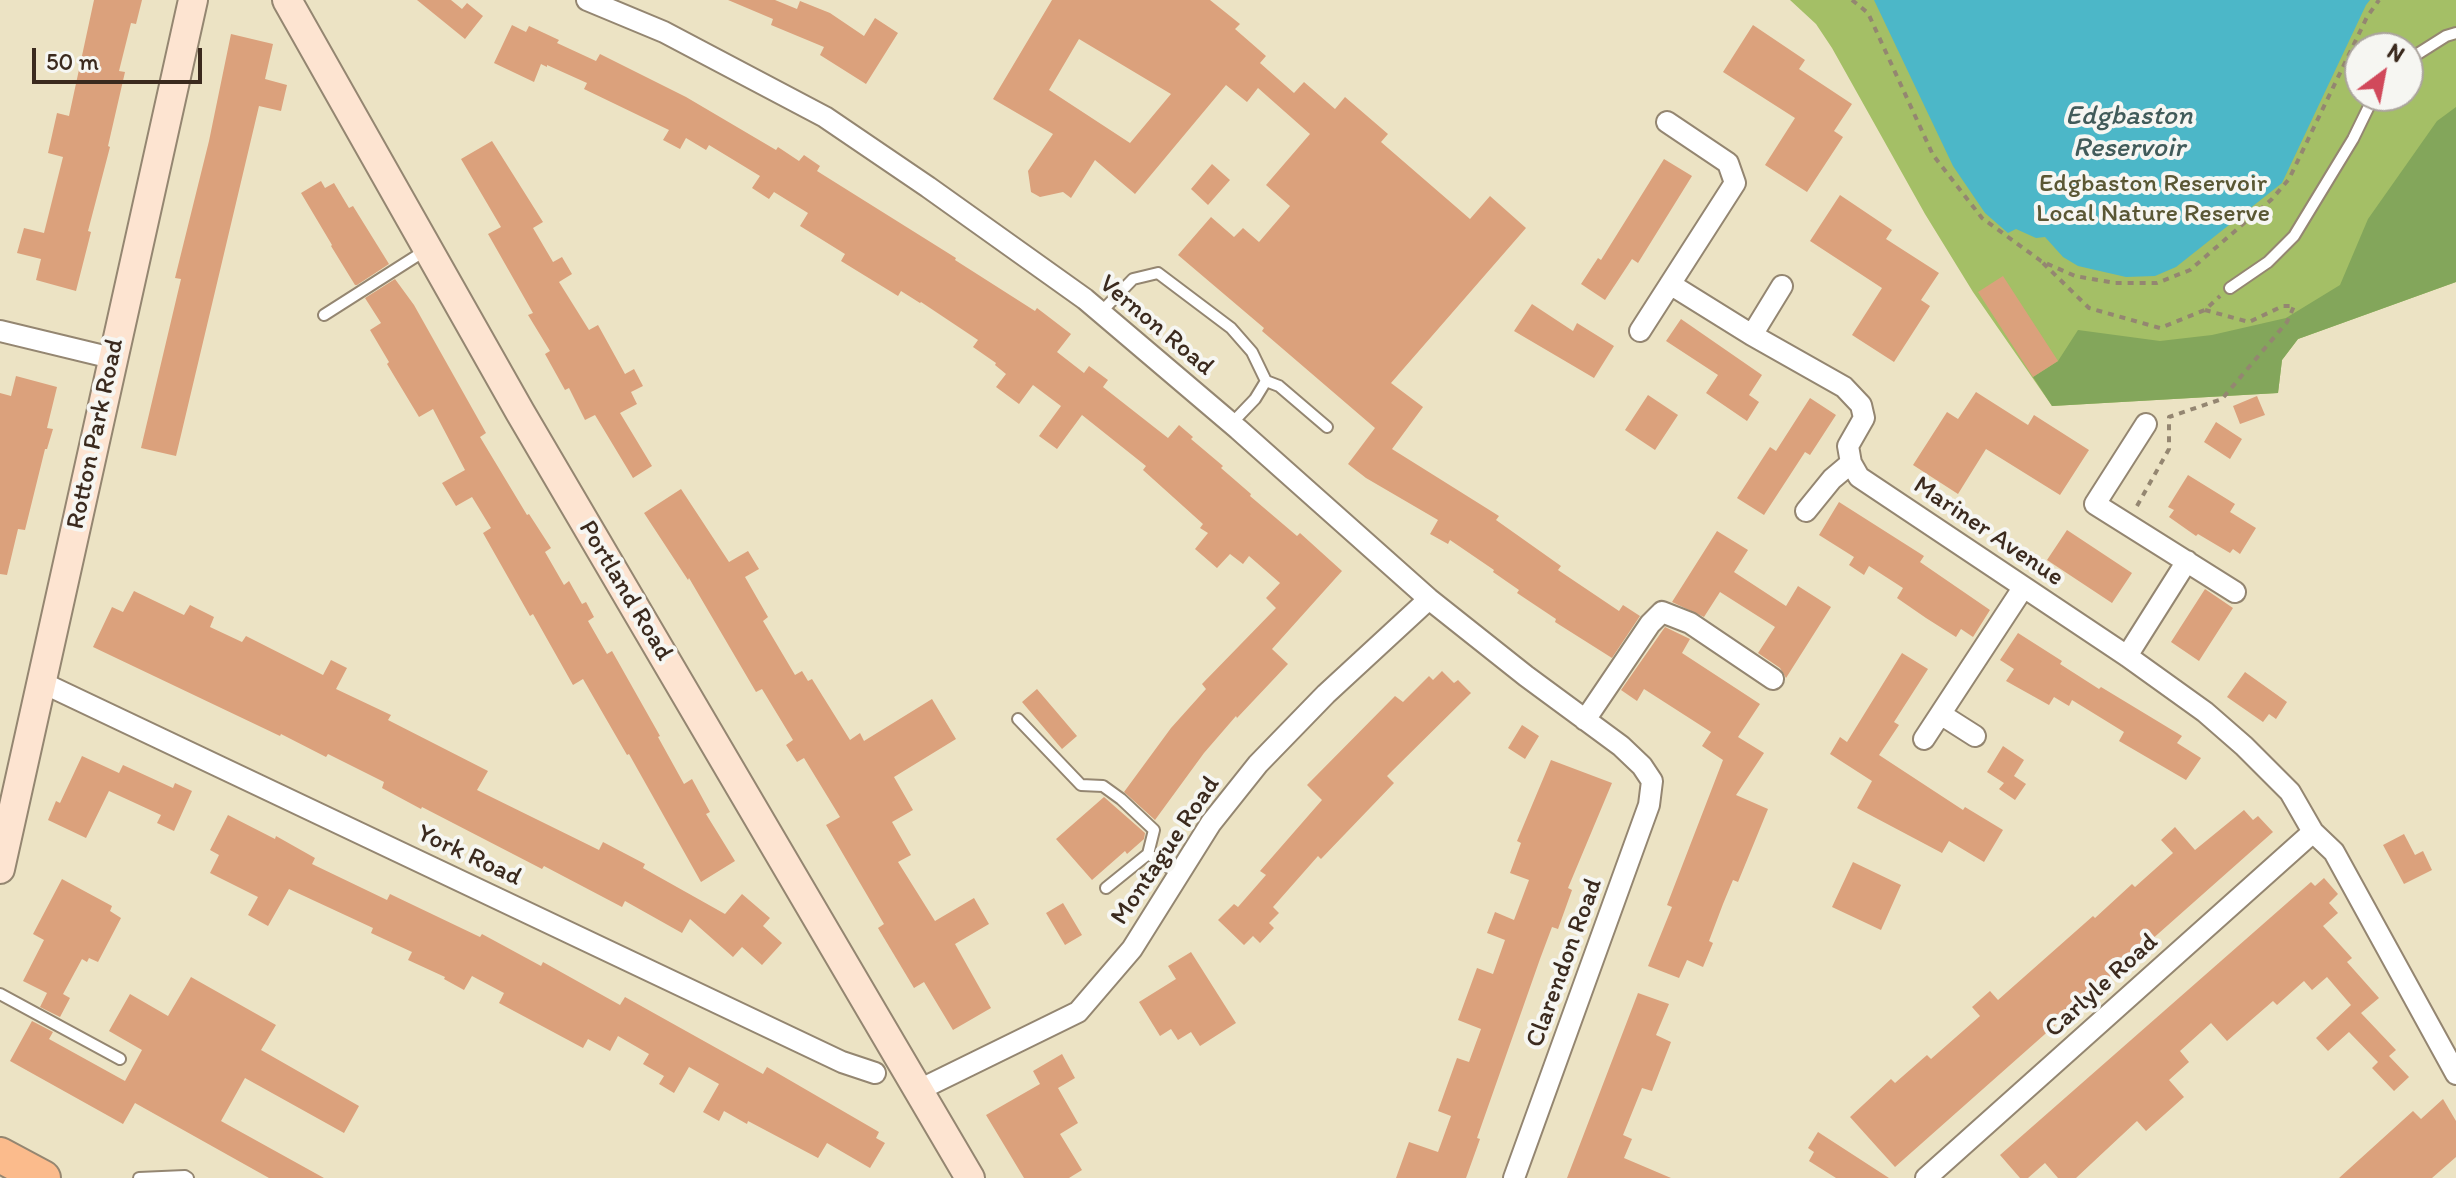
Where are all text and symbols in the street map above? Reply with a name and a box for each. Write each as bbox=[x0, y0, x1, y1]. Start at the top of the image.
scale bar bbox=[36, 32, 206, 82]
north arrow bbox=[2344, 32, 2424, 112]
text: N bbox=[2382, 38, 2409, 68]
text: 50 m bbox=[46, 47, 99, 76]
water label: Edgbaston Reservoir bbox=[2065, 100, 2193, 166]
park label: Edgbaston Reservoir Local Nature Reserve bbox=[2036, 168, 2270, 230]
street label: Vernon Road bbox=[1092, 269, 1220, 383]
street label: Rotton Park Road bbox=[61, 336, 131, 532]
street label: Mariner Avenue bbox=[1907, 470, 2069, 594]
street label: Portland Road bbox=[571, 515, 679, 667]
street label: Montague Road bbox=[1105, 771, 1227, 931]
street label: York Road bbox=[412, 818, 526, 894]
street label: Clarendon Road bbox=[1520, 874, 1610, 1052]
street label: Carlyle Road bbox=[2039, 927, 2165, 1045]

